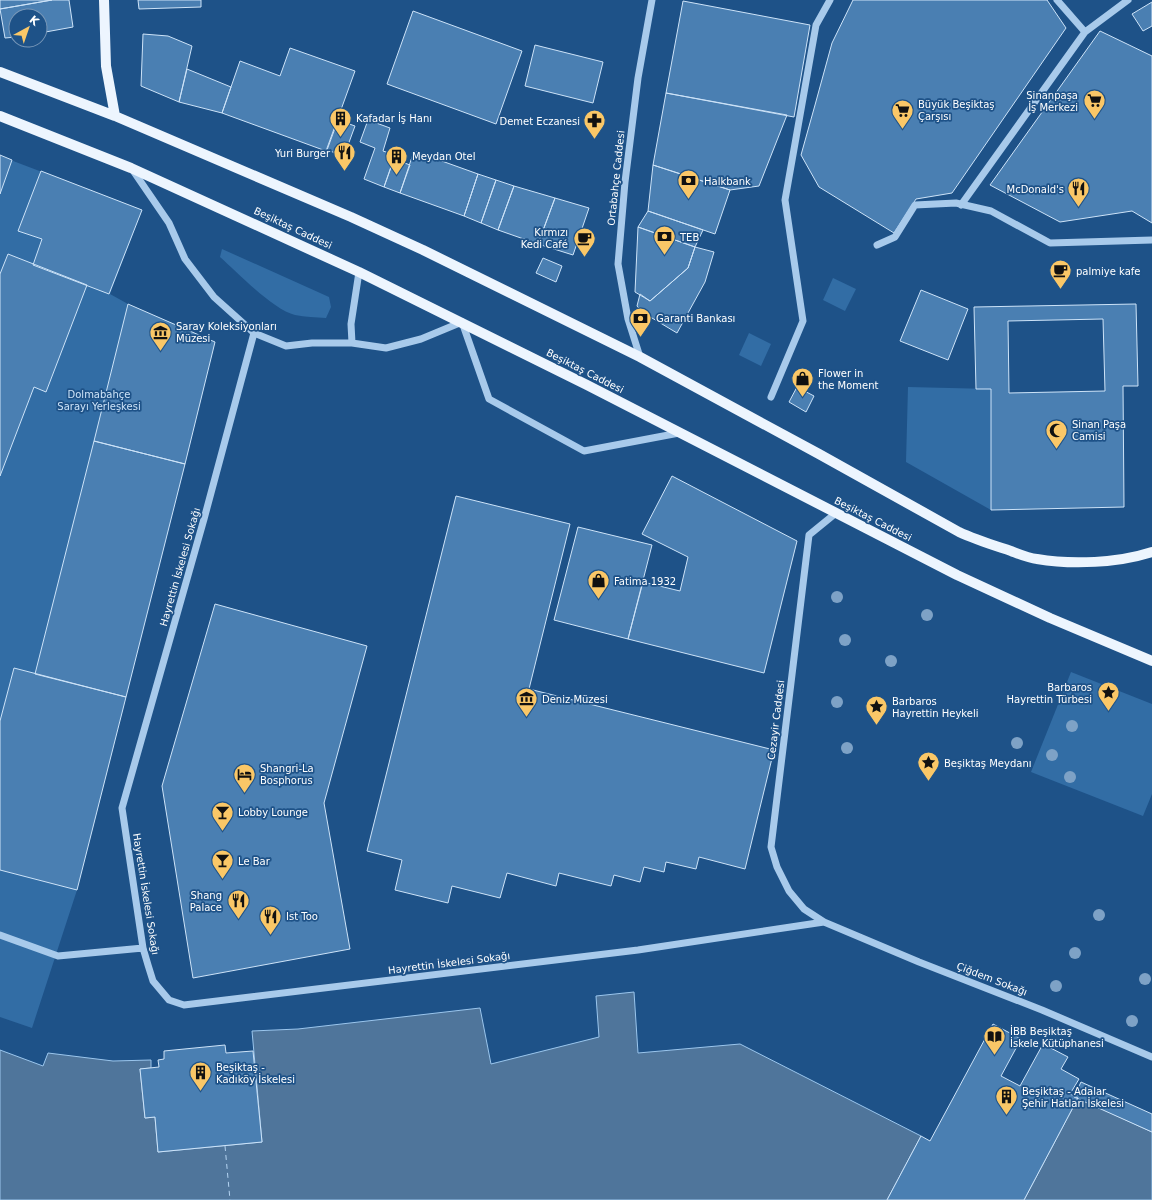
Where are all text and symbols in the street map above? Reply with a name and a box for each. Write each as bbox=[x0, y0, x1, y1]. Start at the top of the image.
north arrow bbox=[8, 8, 48, 48]
text: K bbox=[27, 13, 42, 29]
supermarket icon: Sinanpaşa İş Merkezi bbox=[1081, 88, 1107, 121]
place label: Sinanpaşa İş Merkezi bbox=[1026, 90, 1078, 113]
supermarket icon: Büyük Beşiktaş Çarşısı bbox=[889, 97, 915, 130]
place label: Büyük Beşiktaş Çarşısı bbox=[918, 99, 994, 122]
building icon: Kafadar İş Hanı bbox=[328, 105, 354, 138]
pharmacy icon: Demet Eczanesi bbox=[582, 108, 608, 141]
place label: Kafadar İş Hanı bbox=[356, 112, 432, 124]
place label: Demet Eczanesi bbox=[499, 116, 580, 127]
street label: Ortabahçe Caddesi bbox=[606, 130, 626, 226]
restaurant icon: Yuri Burger bbox=[332, 140, 358, 173]
building icon: Meydan Otel bbox=[384, 143, 410, 176]
place label: Yuri Burger bbox=[274, 148, 331, 159]
place label: Meydan Otel bbox=[412, 151, 475, 162]
bank icon: Halkbank bbox=[675, 168, 701, 201]
place label: Halkbank bbox=[704, 176, 751, 187]
restaurant icon: McDonald's bbox=[1066, 176, 1092, 209]
place label: McDonald's bbox=[1007, 184, 1064, 195]
street label: Beşiktaş Caddesi bbox=[252, 205, 334, 251]
bank icon: TEB bbox=[651, 224, 677, 257]
cafe icon: Kırmızı Kedi Café bbox=[571, 225, 597, 258]
place label: Kırmızı Kedi Café bbox=[521, 227, 568, 250]
place label: TEB bbox=[679, 232, 699, 243]
cafe icon: palmiye kafe bbox=[1048, 258, 1074, 291]
place label: palmiye kafe bbox=[1076, 266, 1140, 277]
bank icon: Garanti Bankası bbox=[628, 305, 654, 338]
place label: Garanti Bankası bbox=[656, 313, 735, 324]
museum icon: Saray Koleksiyonları Müzesi bbox=[148, 319, 174, 352]
place label: Saray Koleksiyonları Müzesi bbox=[176, 321, 277, 344]
street label: Beşiktaş Caddesi bbox=[545, 347, 625, 395]
shop icon: Flower in the Moment bbox=[789, 366, 815, 399]
place label: Flower in the Moment bbox=[818, 368, 879, 391]
park label: Dolmabahçe Sarayı Yerleşkesi bbox=[57, 389, 141, 412]
mosque icon: Sinan Paşa Camisi bbox=[1044, 417, 1070, 450]
place label: Sinan Paşa Camisi bbox=[1072, 419, 1126, 442]
street label: Beşiktaş Caddesi bbox=[833, 495, 913, 543]
street label: Hayrettin İskelesi Sokağı bbox=[157, 506, 202, 628]
shop icon: Fatima 1932 bbox=[586, 568, 612, 601]
place label: Fatima 1932 bbox=[614, 576, 676, 587]
street label: Cezayir Caddesi bbox=[766, 679, 786, 761]
place icon: Barbaros Hayrettin Türbesi bbox=[1095, 680, 1121, 713]
place label: Barbaros Hayrettin Türbesi bbox=[1007, 682, 1092, 705]
museum icon: Deniz Müzesi bbox=[513, 686, 539, 719]
place label: Deniz Müzesi bbox=[542, 694, 608, 705]
place icon: Barbaros Hayrettin Heykeli bbox=[863, 694, 889, 727]
place label: Barbaros Hayrettin Heykeli bbox=[892, 696, 978, 719]
place icon: Beşiktaş Meydanı bbox=[915, 750, 941, 783]
place label: Beşiktaş Meydanı bbox=[944, 758, 1032, 769]
hotel icon: Shangri-La Bosphorus bbox=[231, 761, 257, 794]
place label: Shangri-La Bosphorus bbox=[260, 763, 314, 786]
bar icon: Lobby Lounge bbox=[209, 799, 235, 832]
place label: Lobby Lounge bbox=[238, 807, 308, 818]
street label: Hayrettin İskelesi Sokağı bbox=[131, 832, 162, 956]
bar icon: Le Bar bbox=[209, 848, 235, 881]
place label: Le Bar bbox=[238, 856, 271, 867]
restaurant icon: Shang Palace bbox=[225, 888, 251, 921]
place label: Shang Palace bbox=[190, 890, 222, 913]
restaurant icon: Ist Too bbox=[258, 903, 284, 936]
place label: Ist Too bbox=[286, 911, 318, 922]
street label: Hayrettin İskelesi Sokağı bbox=[387, 949, 511, 976]
street label: Çiğdem Sokağı bbox=[955, 960, 1029, 998]
library icon: İBB Beşiktaş İskele Kütüphanesi bbox=[982, 1024, 1008, 1057]
place label: İBB Beşiktaş İskele Kütüphanesi bbox=[1010, 1025, 1104, 1049]
building icon: Beşiktaş - Kadıköy İskelesi bbox=[187, 1060, 213, 1093]
place label: Beşiktaş - Kadıköy İskelesi bbox=[216, 1062, 295, 1085]
building icon: Beşiktaş - Adalar Şehir Hatları İskelesi bbox=[993, 1084, 1019, 1117]
place label: Beşiktaş - Adalar Şehir Hatları İskelesi bbox=[1022, 1086, 1124, 1109]

